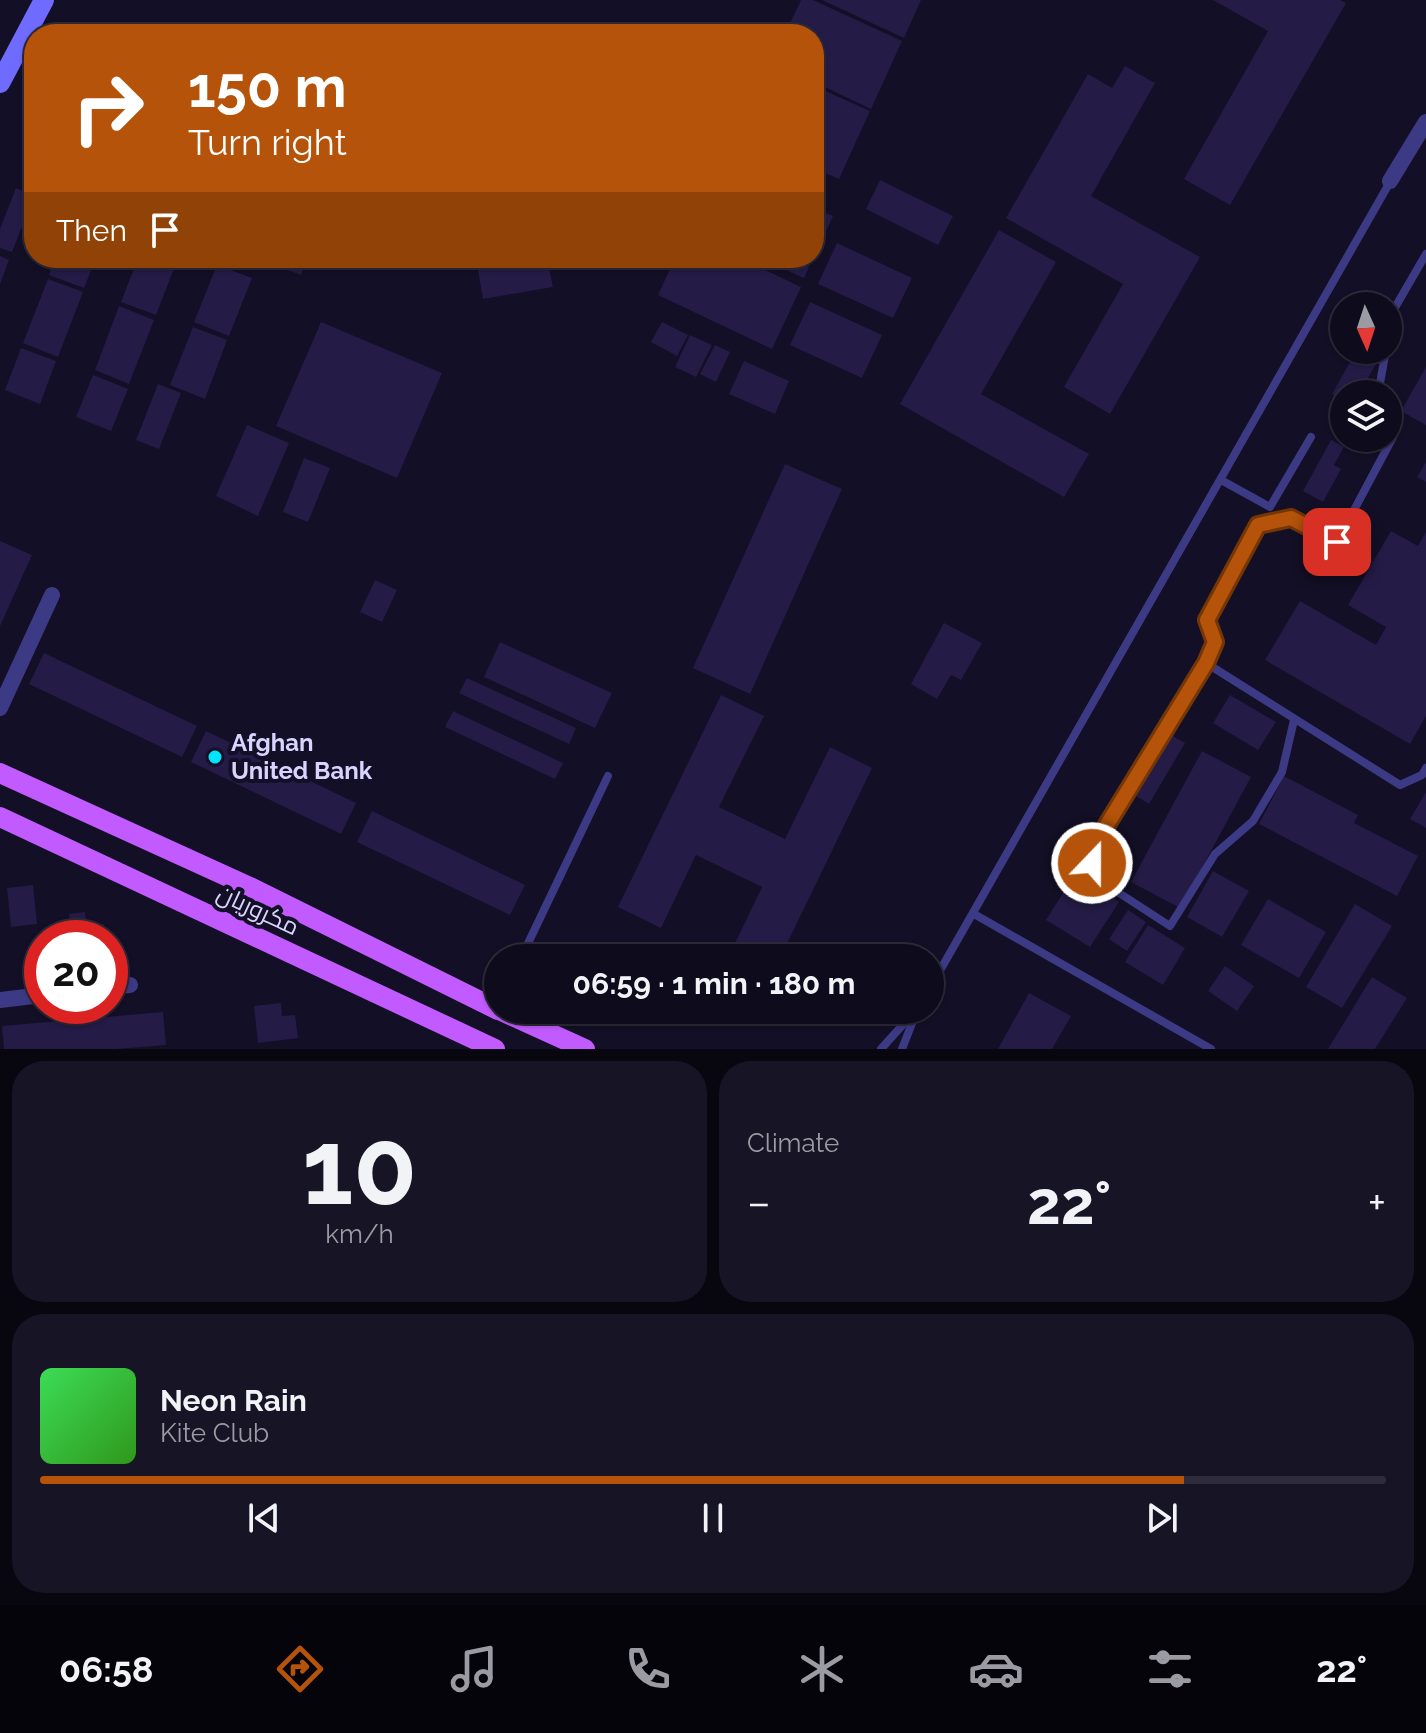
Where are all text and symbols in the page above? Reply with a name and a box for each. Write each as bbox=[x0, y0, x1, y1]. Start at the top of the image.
text: 150 m bbox=[188, 54, 347, 120]
icon: right bbox=[56, 56, 160, 160]
text: Turn right bbox=[188, 121, 347, 163]
icon: arrive bbox=[143, 208, 187, 252]
text: Then bbox=[56, 213, 127, 248]
north arrow bbox=[1330, 292, 1402, 364]
map controls bbox=[1330, 292, 1402, 452]
button: layers bbox=[1330, 380, 1402, 452]
pin bbox=[1303, 508, 1371, 576]
icon: arrive bbox=[1315, 520, 1359, 564]
place label: Afghan United Bank bbox=[231, 728, 373, 785]
marker: Afghan United Bank bbox=[206, 748, 224, 766]
position arrow bbox=[1050, 821, 1134, 905]
street label: مکروریان bbox=[213, 878, 304, 941]
speed limit sign: 20 bbox=[24, 920, 128, 1024]
text: 06:59 · 1 min · 180 m bbox=[573, 966, 855, 1001]
text: 10 bbox=[302, 1106, 417, 1228]
text: Climate bbox=[747, 1128, 839, 1158]
text: 22° bbox=[1027, 1168, 1111, 1238]
text: − bbox=[747, 1177, 771, 1228]
text: + bbox=[1368, 1177, 1386, 1228]
text: km/h bbox=[325, 1219, 394, 1249]
text: Neon Rain bbox=[160, 1383, 307, 1418]
text: Kite Club bbox=[160, 1418, 269, 1448]
icon: previous bbox=[242, 1496, 286, 1540]
icon: pause bbox=[691, 1496, 735, 1540]
icon: next bbox=[1140, 1496, 1184, 1540]
icon: directions bbox=[272, 1641, 328, 1697]
icon: music bbox=[446, 1641, 502, 1697]
icon: phone bbox=[620, 1641, 676, 1697]
icon: climate bbox=[794, 1641, 850, 1697]
icon: car bbox=[968, 1641, 1024, 1697]
icon: filters bbox=[1142, 1641, 1198, 1697]
text: 06:58 bbox=[59, 1648, 154, 1690]
text: 22° bbox=[1316, 1648, 1367, 1690]

